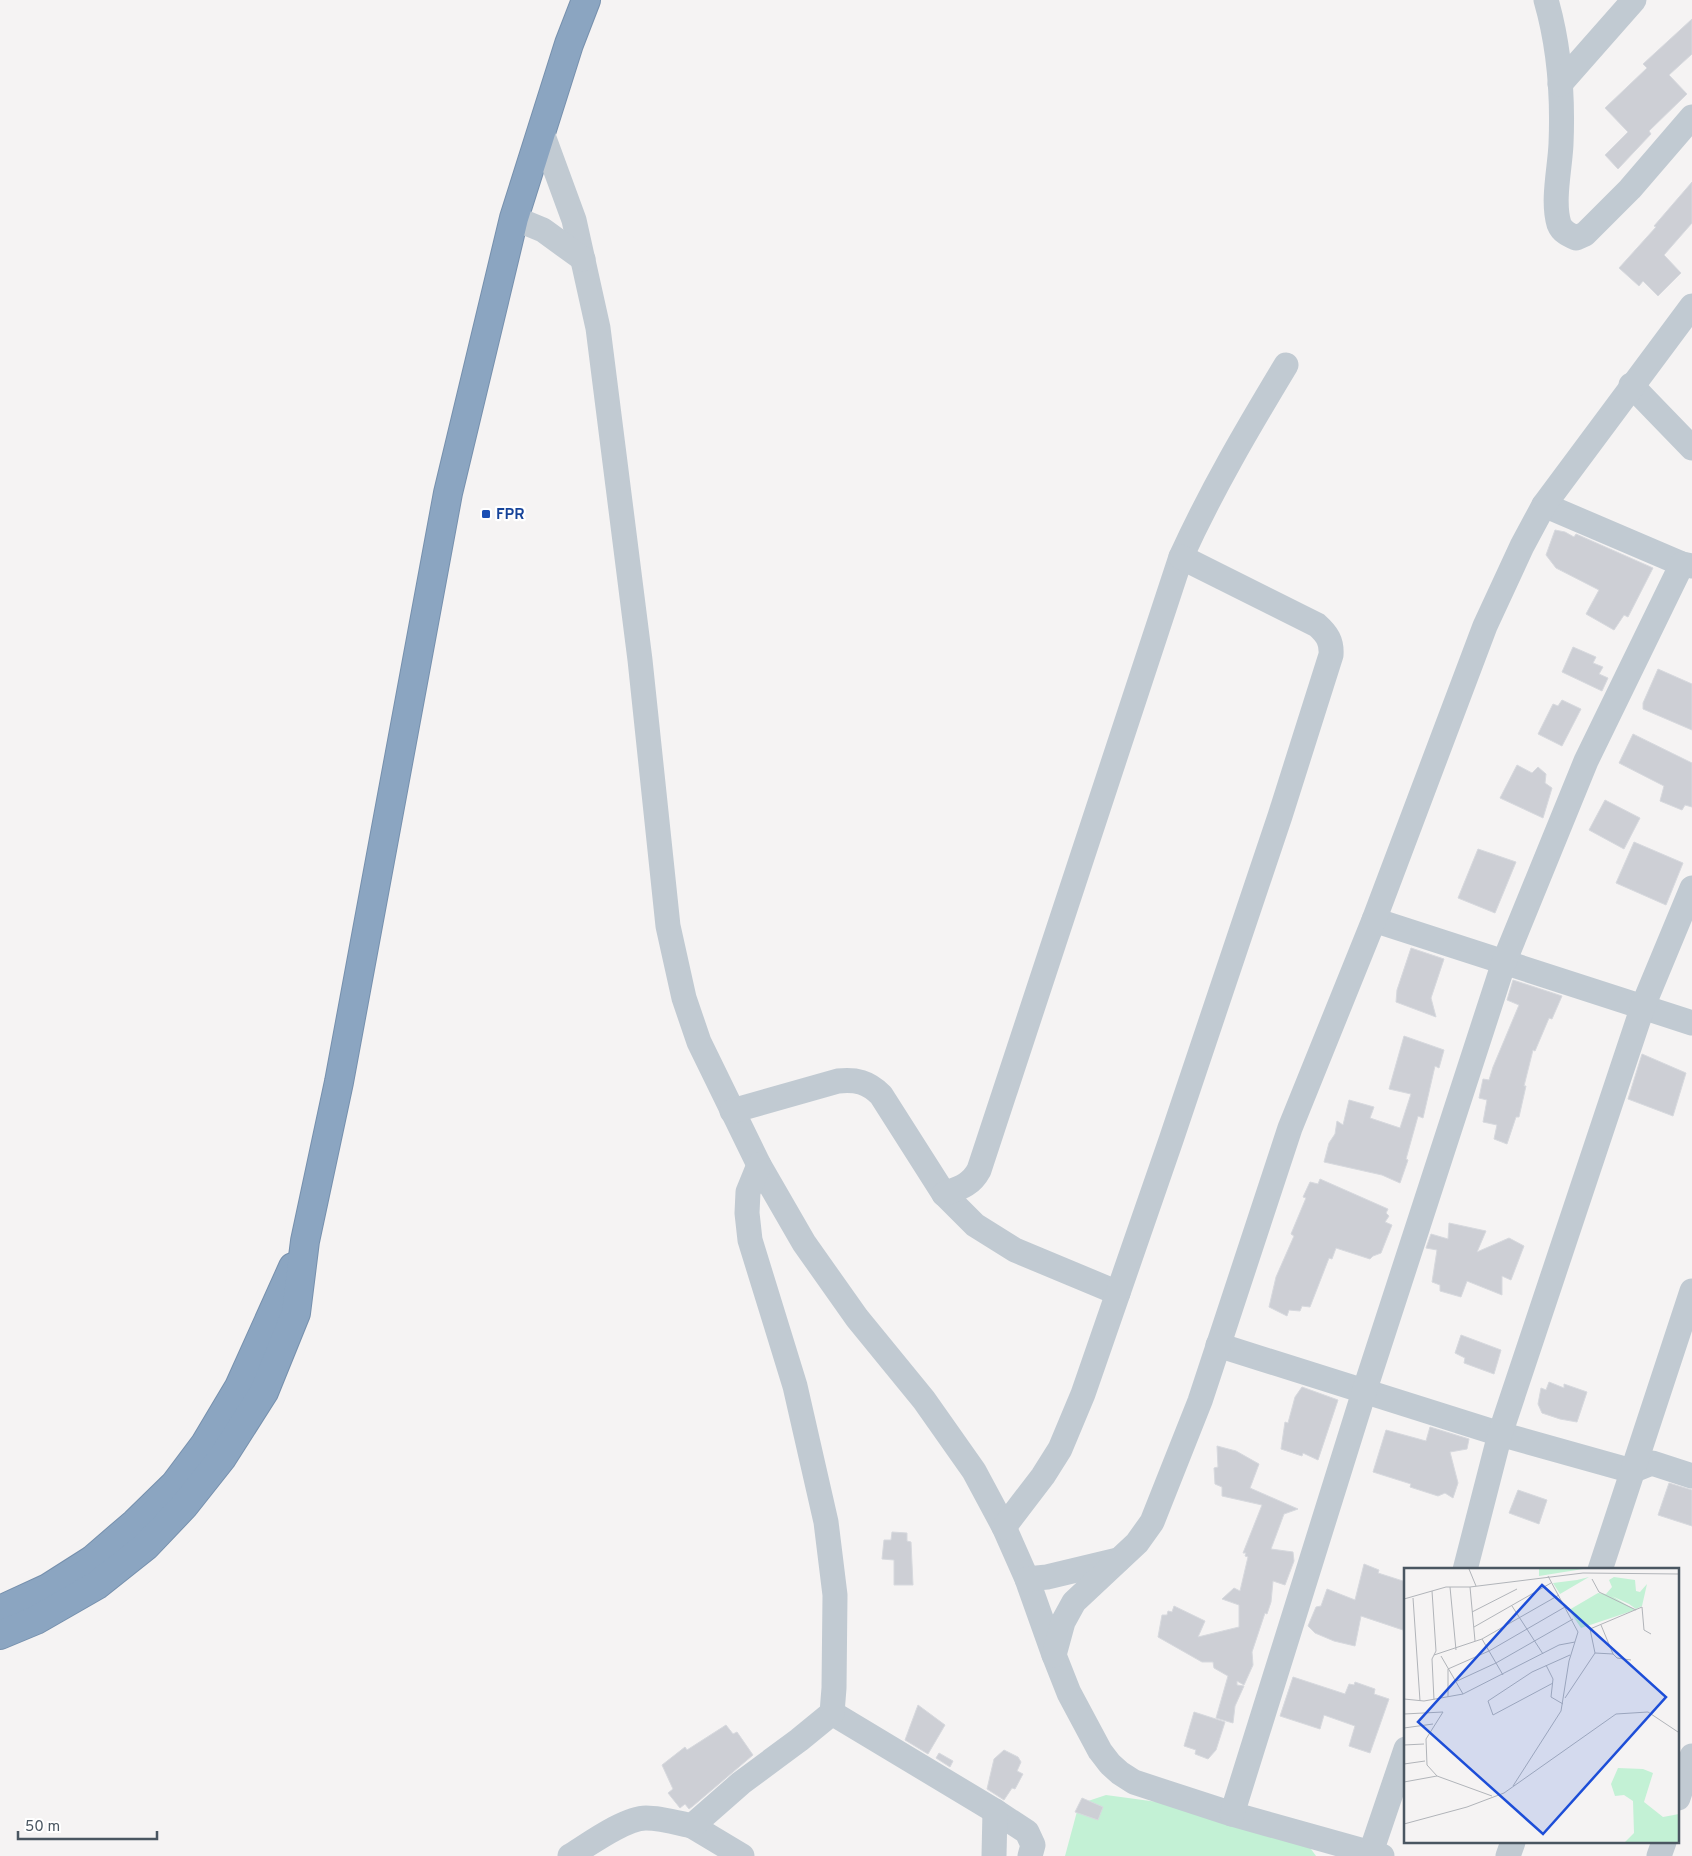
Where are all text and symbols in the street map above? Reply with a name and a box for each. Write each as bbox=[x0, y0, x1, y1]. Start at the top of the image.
place label: FPR bbox=[496, 506, 525, 525]
marker: FPR bbox=[480, 508, 492, 520]
inset map bbox=[1404, 1568, 1680, 1844]
scale bar bbox=[18, 1808, 156, 1840]
text: 50 m bbox=[25, 1818, 60, 1837]

